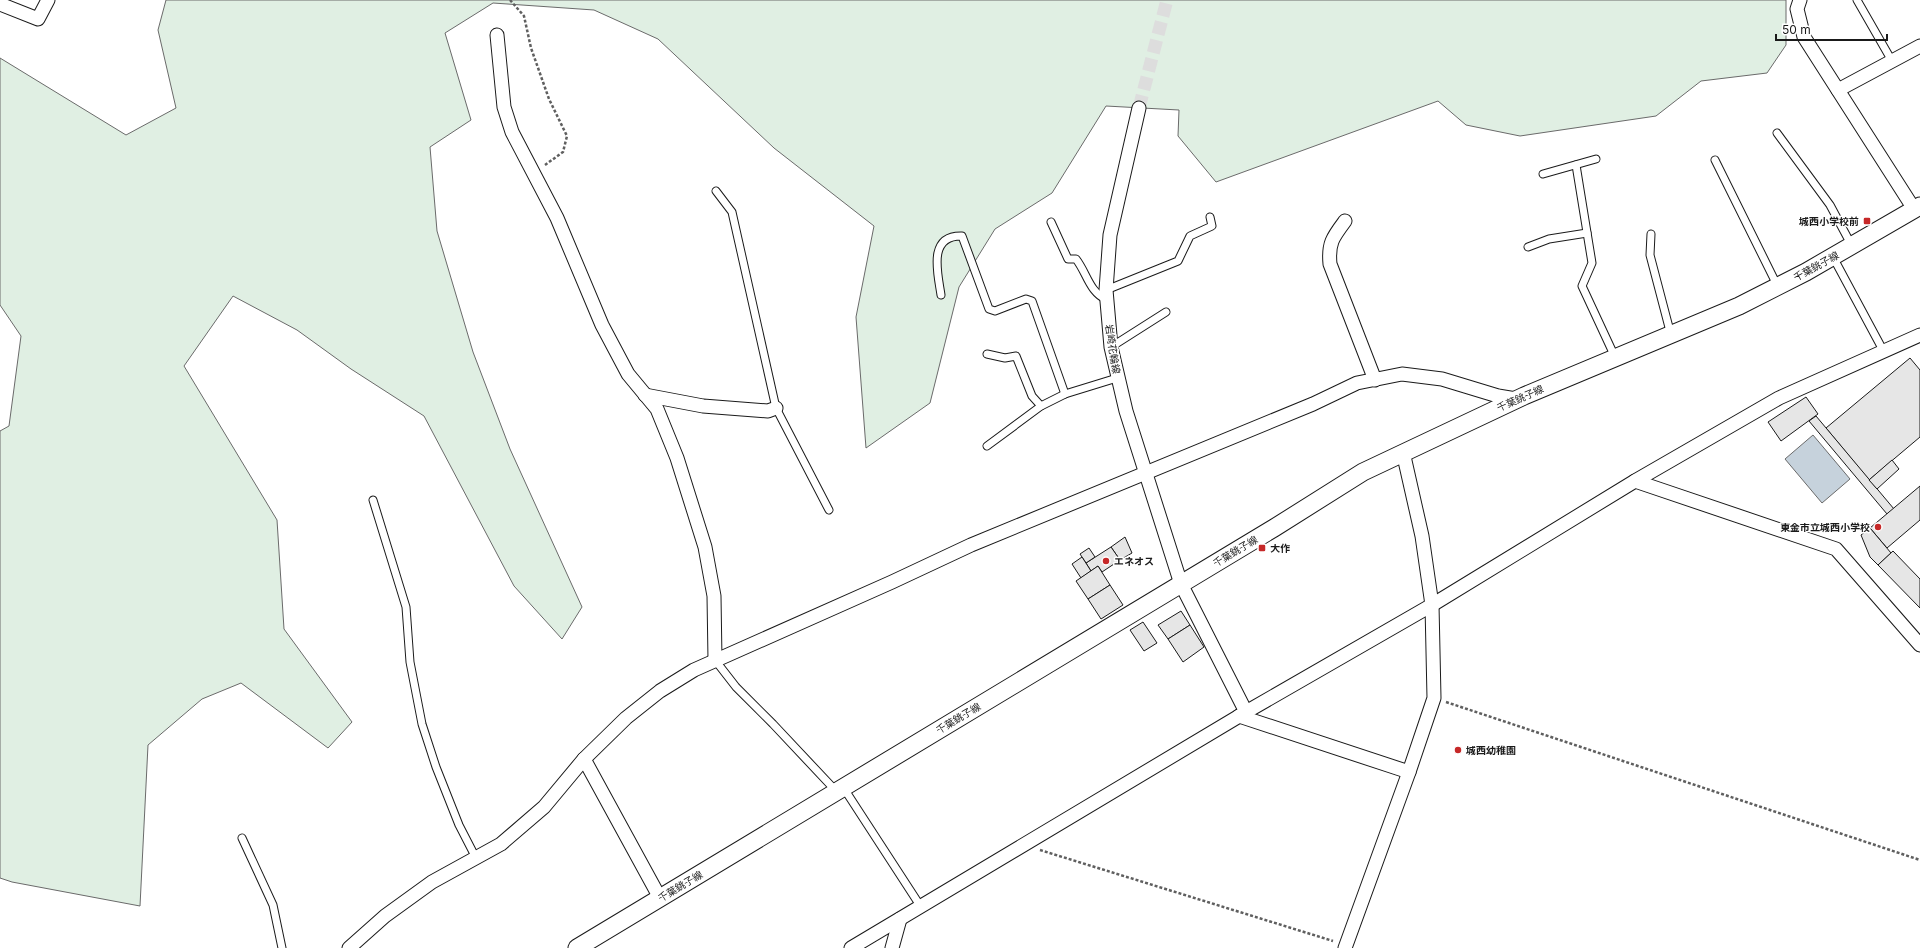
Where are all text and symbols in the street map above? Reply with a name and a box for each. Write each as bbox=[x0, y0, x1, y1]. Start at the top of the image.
scale bar bbox=[1776, 16, 1887, 42]
text: 50 m bbox=[1782, 22, 1811, 37]
place label: 城西小学校前 bbox=[1799, 215, 1859, 227]
marker: 城西小学校前 bbox=[1862, 216, 1872, 226]
street label: 千葉銚子線 bbox=[1791, 249, 1841, 283]
street label: 岩崎花輪線 bbox=[1103, 323, 1123, 375]
street label: 千葉銚子線 bbox=[1495, 382, 1545, 414]
place label: 東金市立城西小学校 bbox=[1780, 521, 1870, 533]
marker: 東金市立城西小学校 bbox=[1873, 522, 1883, 532]
street label: 千葉銚子線 bbox=[1210, 533, 1260, 569]
place label: 大作 bbox=[1270, 542, 1290, 554]
marker: 大作 bbox=[1257, 543, 1267, 553]
place label: エネオス bbox=[1114, 555, 1154, 567]
marker: エネオス bbox=[1101, 556, 1111, 566]
street label: 千葉銚子線 bbox=[933, 700, 983, 736]
place label: 城西幼稚園 bbox=[1466, 744, 1516, 756]
marker: 城西幼稚園 bbox=[1453, 745, 1463, 755]
street label: 千葉銚子線 bbox=[655, 868, 705, 904]

